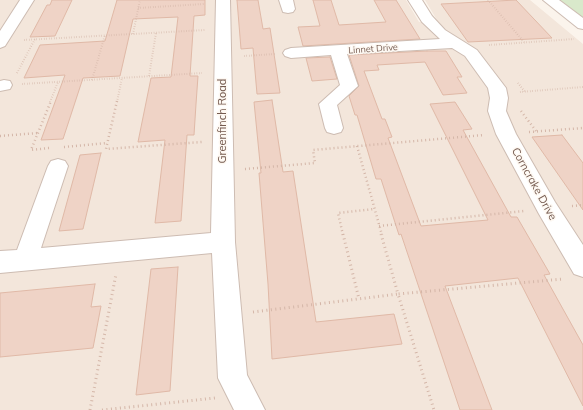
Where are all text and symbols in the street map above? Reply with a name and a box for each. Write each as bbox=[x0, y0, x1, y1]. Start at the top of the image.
street label: Linnet Drive bbox=[348, 42, 398, 56]
street label: Greenfinch Road bbox=[216, 79, 230, 163]
street label: Corncrake Drive bbox=[509, 145, 559, 223]

